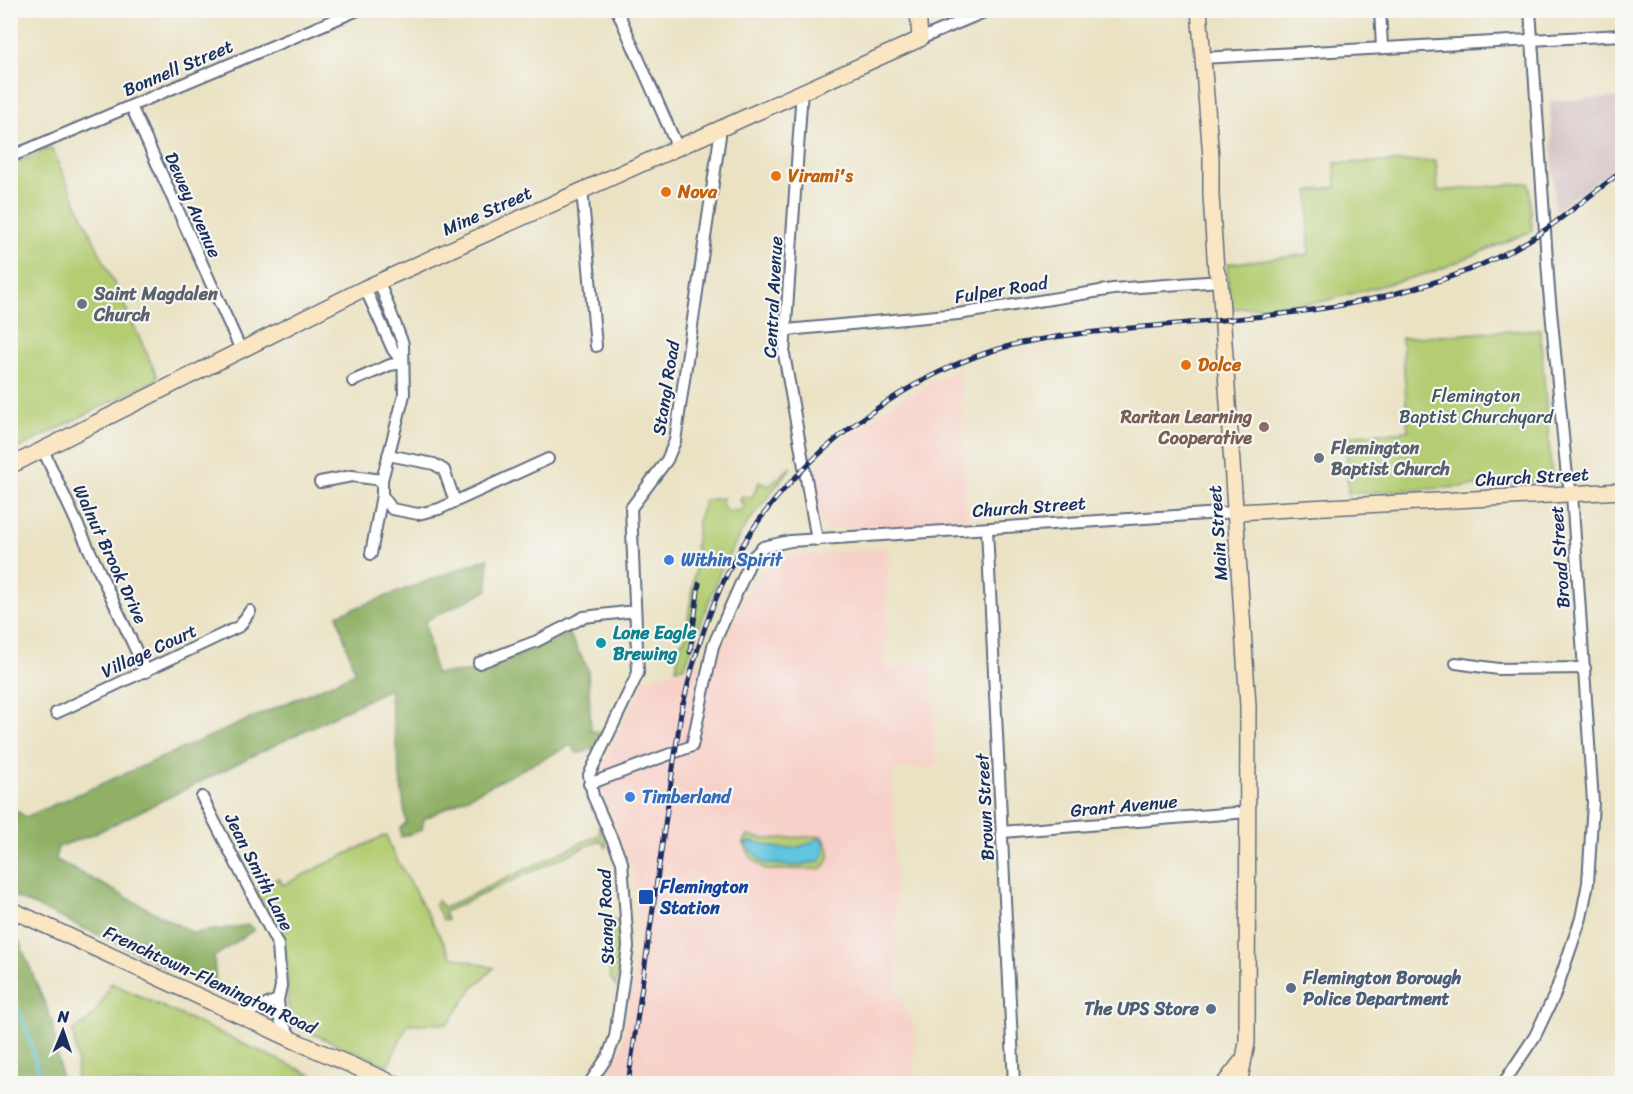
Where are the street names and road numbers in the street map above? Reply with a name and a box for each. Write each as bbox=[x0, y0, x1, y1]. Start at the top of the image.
street label: Bonnell Street bbox=[118, 30, 238, 106]
street label: Dewey Avenue bbox=[155, 147, 231, 263]
street label: Mine Street bbox=[437, 177, 537, 245]
street label: Central Avenue bbox=[754, 235, 792, 359]
street label: Fulper Road bbox=[952, 267, 1051, 313]
street label: Stangl Road bbox=[643, 337, 690, 438]
street label: Church Street bbox=[1474, 458, 1590, 496]
street label: Walnut Brook Drive bbox=[64, 479, 156, 629]
street label: Main Street bbox=[1199, 484, 1237, 582]
street label: Church Street bbox=[971, 487, 1087, 527]
street label: Broad Street bbox=[1540, 504, 1580, 609]
street label: Village Court bbox=[96, 615, 202, 687]
street label: Brown Street bbox=[966, 752, 1004, 861]
street label: Grant Avenue bbox=[1069, 785, 1179, 827]
street label: Jean Smith Lane bbox=[215, 806, 303, 937]
street label: Stangl Road bbox=[588, 867, 624, 965]
street label: Frenchtown-Flemington Road bbox=[98, 916, 323, 1044]

